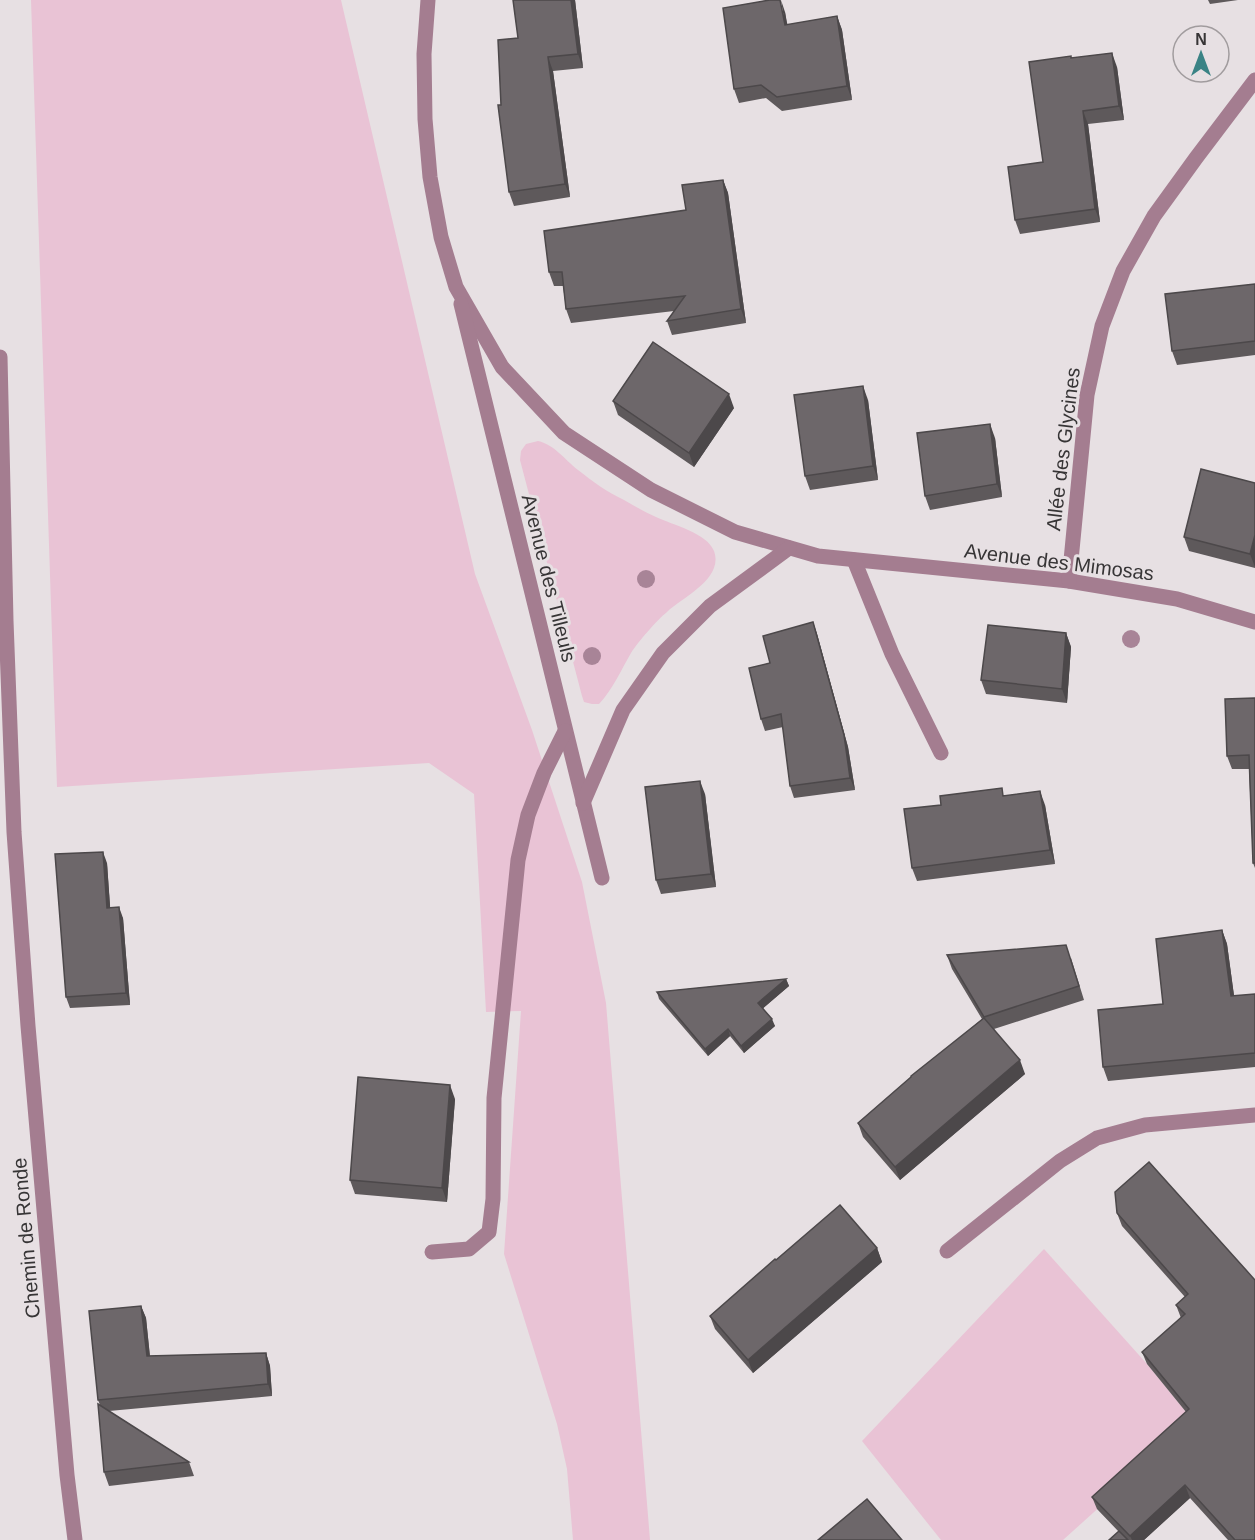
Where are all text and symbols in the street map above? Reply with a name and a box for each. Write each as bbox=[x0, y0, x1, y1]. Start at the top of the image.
north arrow bbox=[1171, 24, 1231, 84]
text: N bbox=[1195, 31, 1207, 48]
street label: Allée des Glycines bbox=[1042, 366, 1084, 532]
street label: Avenue des Tilleuls bbox=[518, 492, 580, 664]
street label: Avenue des Mimosas bbox=[963, 539, 1155, 585]
street label: Chemin de Ronde bbox=[8, 1157, 44, 1319]

